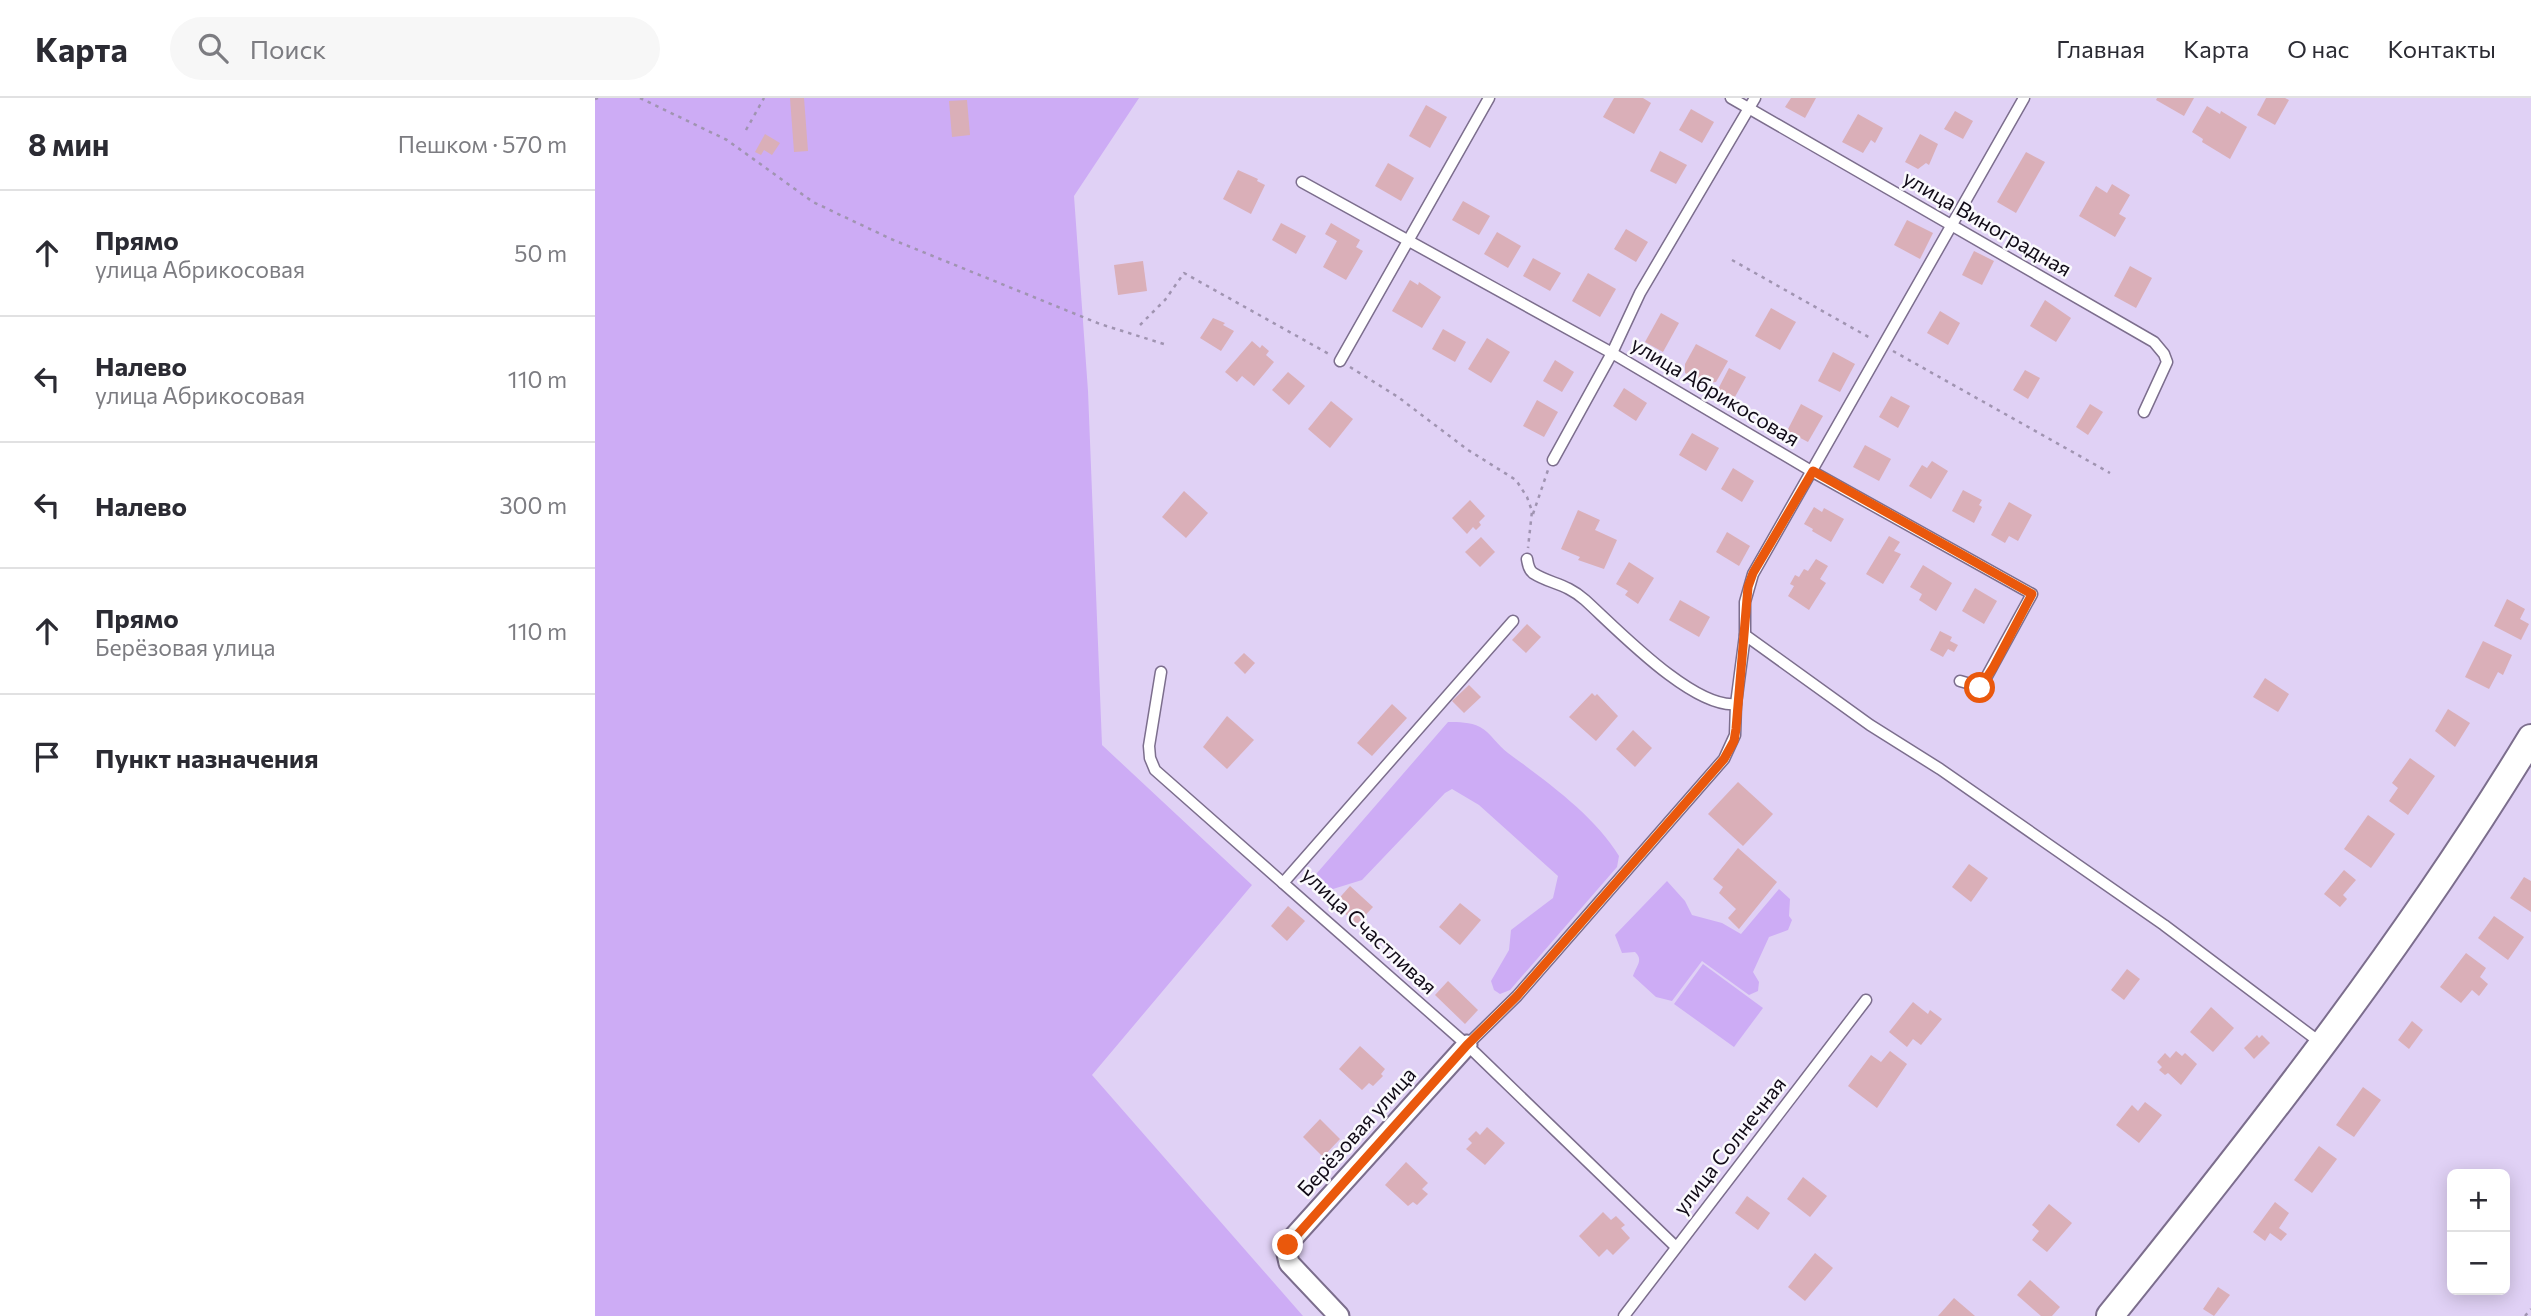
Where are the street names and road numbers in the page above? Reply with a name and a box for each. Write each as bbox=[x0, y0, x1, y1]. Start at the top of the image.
street label: улица Виноградная bbox=[1899, 164, 2076, 281]
street label: улица Абрикосовая bbox=[1627, 331, 1804, 451]
street label: улица Счастливая bbox=[1298, 861, 1443, 999]
street label: Берёзовая улица bbox=[1291, 1061, 1420, 1201]
street label: улица Солнечная bbox=[1667, 1071, 1791, 1219]

